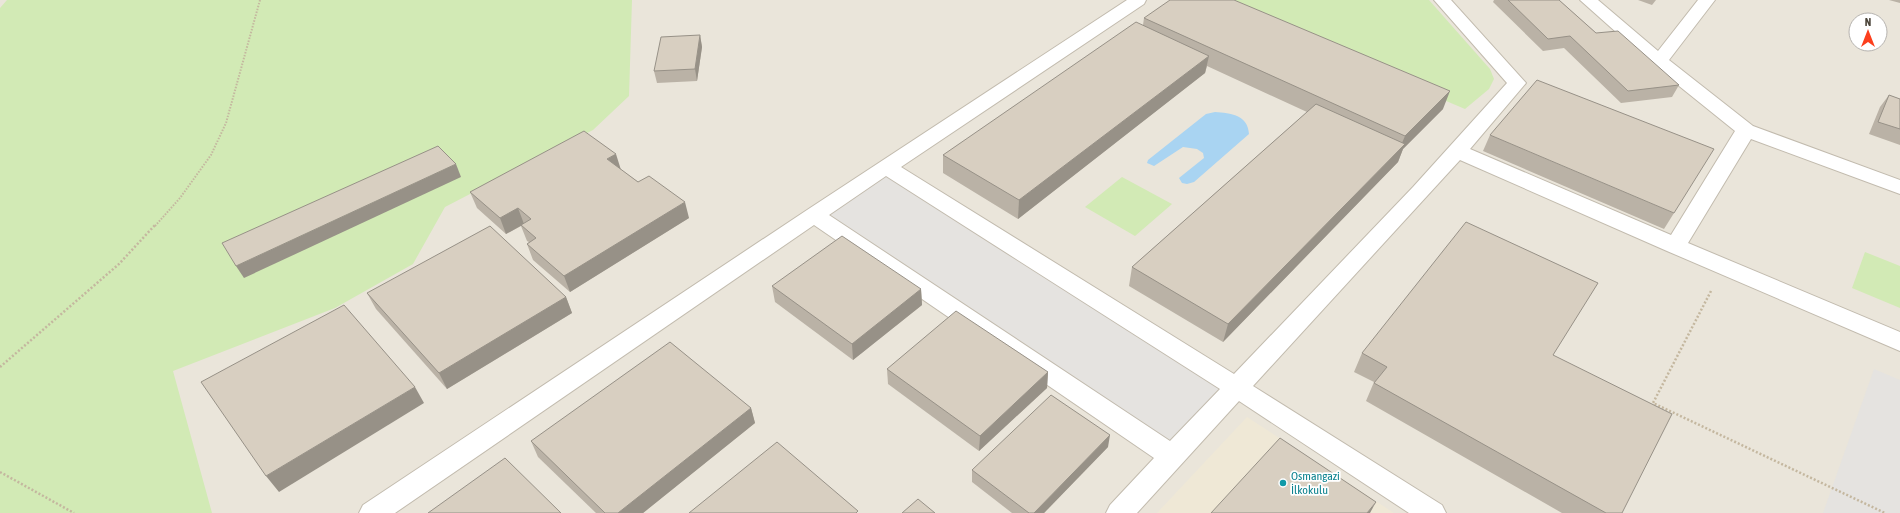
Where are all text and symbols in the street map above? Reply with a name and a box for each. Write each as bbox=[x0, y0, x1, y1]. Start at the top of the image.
north arrow bbox=[1848, 12, 1888, 52]
text: N bbox=[1865, 16, 1871, 28]
place label: Osmangazi İlkokulu bbox=[1291, 469, 1340, 497]
marker: Osmangazi İlkokulu bbox=[1278, 478, 1288, 488]

